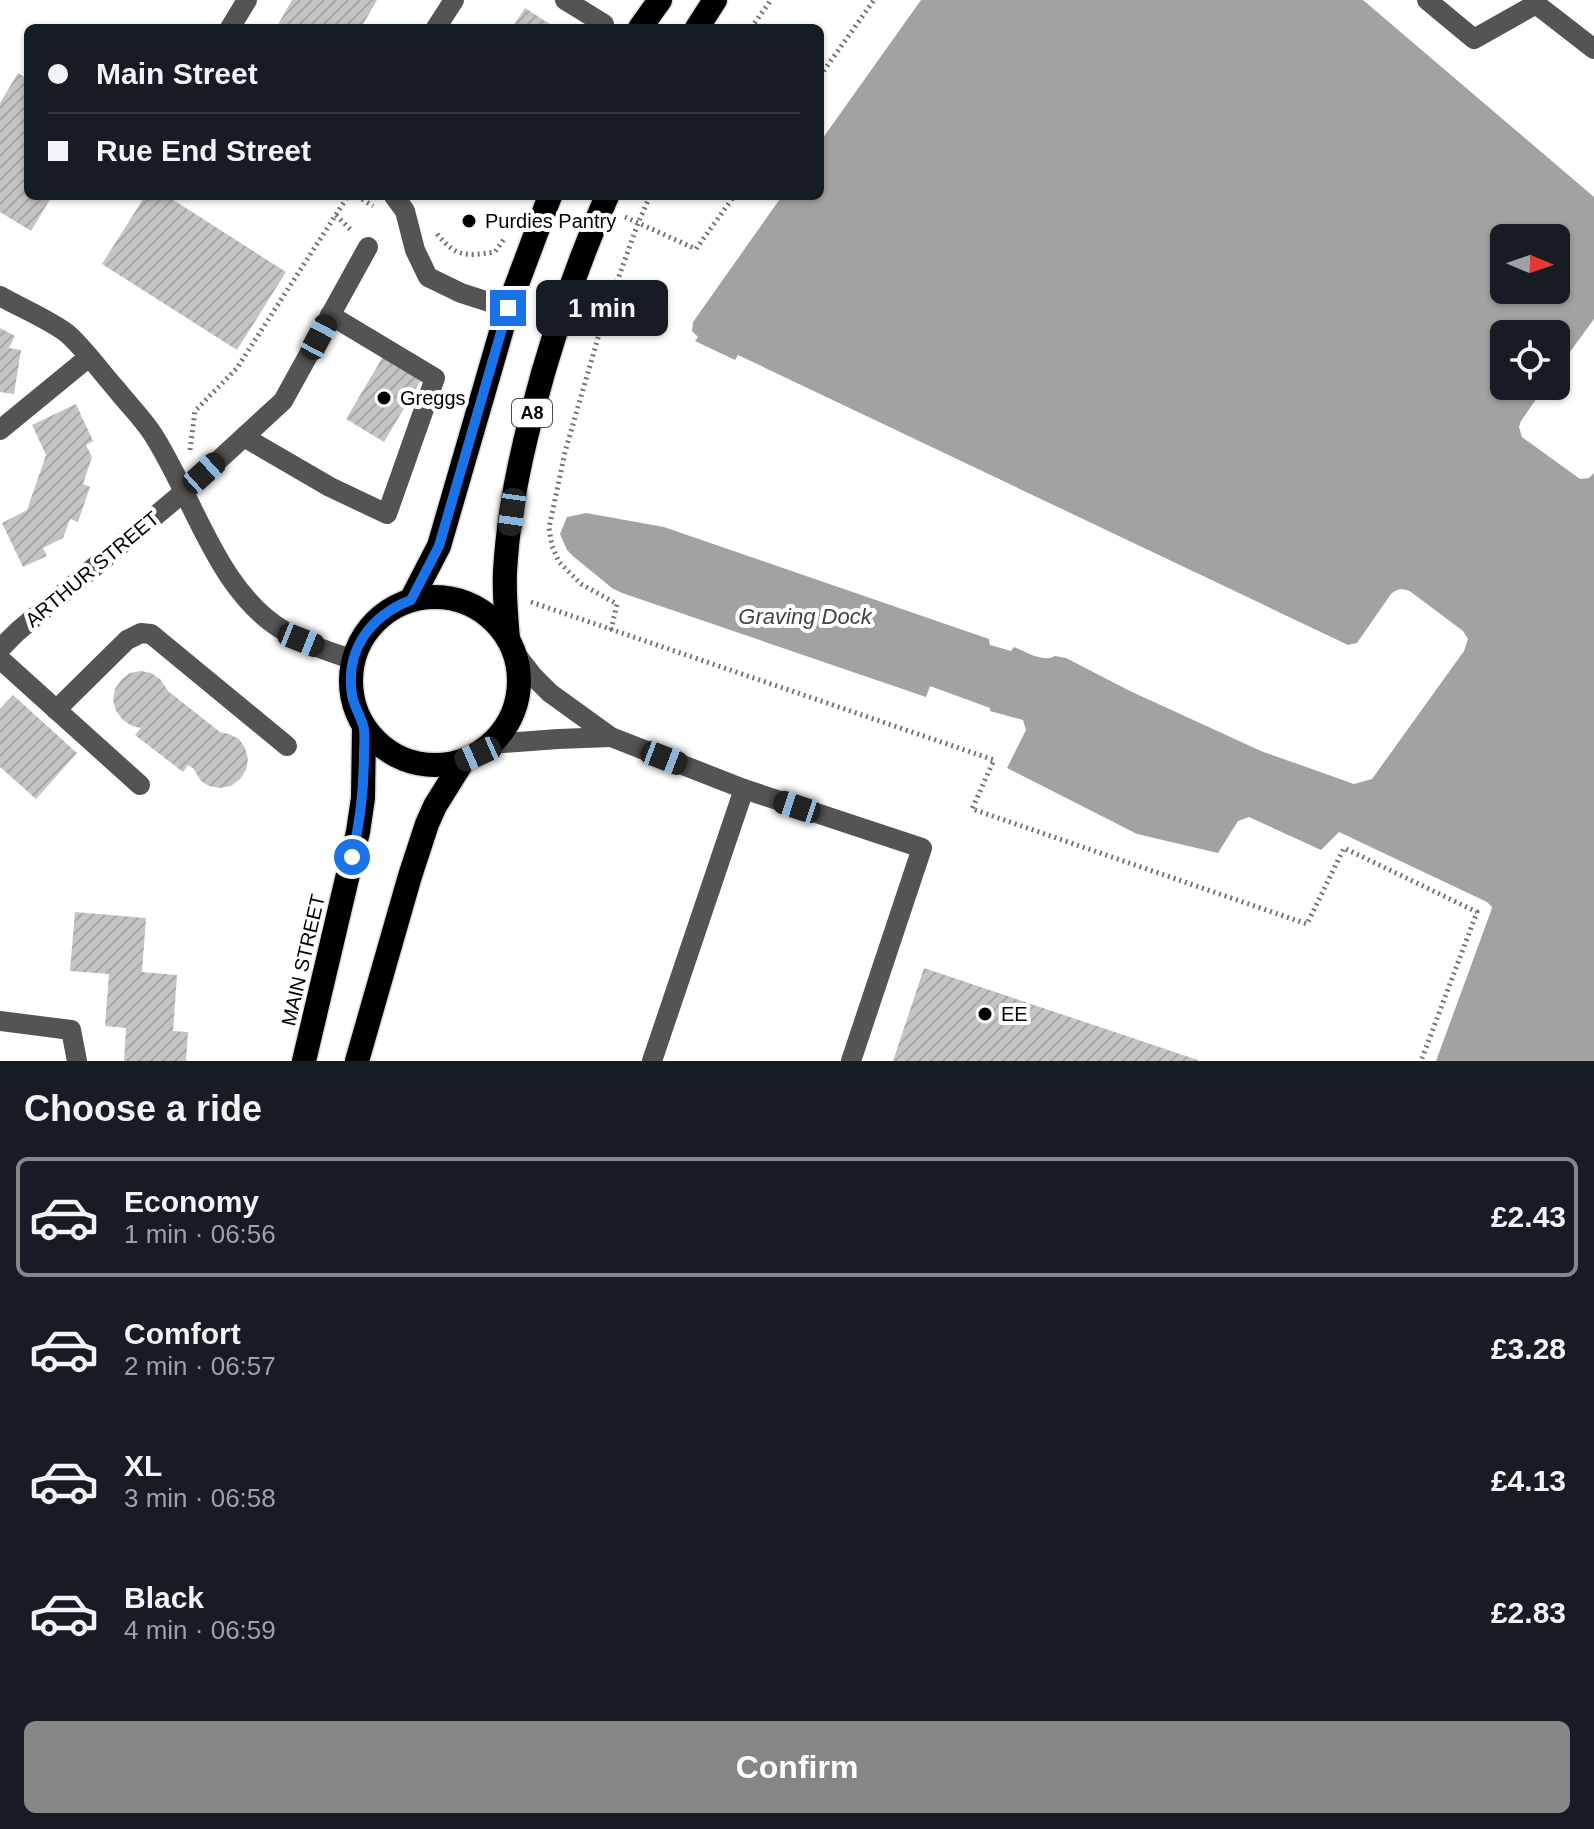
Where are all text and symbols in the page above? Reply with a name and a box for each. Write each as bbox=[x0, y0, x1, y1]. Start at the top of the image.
text: Main Street bbox=[96, 57, 258, 90]
text: Rue End Street bbox=[96, 134, 311, 167]
place label: Purdies Pantry bbox=[485, 210, 616, 232]
marker: Purdies Pantry bbox=[460, 212, 478, 230]
north arrow bbox=[1490, 224, 1570, 304]
map controls bbox=[1490, 224, 1570, 400]
callout: 1 min bbox=[536, 280, 668, 336]
route end bbox=[490, 290, 526, 326]
text: 1 min bbox=[568, 293, 636, 323]
car bbox=[297, 310, 341, 364]
button: locate bbox=[1490, 320, 1570, 400]
place label: Greggs bbox=[400, 387, 466, 409]
marker: Greggs bbox=[375, 389, 393, 407]
road number: A8 bbox=[512, 399, 552, 427]
car bbox=[178, 448, 230, 498]
car bbox=[497, 487, 527, 537]
street label: ARTHUR STREET bbox=[21, 507, 163, 631]
water label: Graving Dock bbox=[738, 604, 873, 629]
car bbox=[274, 620, 328, 660]
car bbox=[451, 733, 505, 775]
car bbox=[637, 738, 691, 778]
car bbox=[770, 788, 824, 826]
route start bbox=[334, 839, 370, 875]
street label: MAIN STREET bbox=[277, 892, 329, 1028]
place label: EE bbox=[1001, 1003, 1028, 1025]
marker: EE bbox=[976, 1005, 994, 1023]
text: Choose a ride bbox=[24, 1088, 262, 1129]
icon: car bbox=[28, 1181, 100, 1253]
text: Economy bbox=[124, 1185, 259, 1218]
text: £2.43 bbox=[1491, 1200, 1566, 1233]
text: 1 min · 06:56 bbox=[124, 1219, 276, 1249]
icon: car bbox=[28, 1313, 100, 1385]
text: Comfort bbox=[124, 1317, 241, 1350]
text: £3.28 bbox=[1491, 1332, 1566, 1365]
text: 2 min · 06:57 bbox=[124, 1351, 276, 1381]
icon: car bbox=[28, 1445, 100, 1517]
text: XL bbox=[124, 1449, 162, 1482]
text: £4.13 bbox=[1491, 1464, 1566, 1497]
text: 3 min · 06:58 bbox=[124, 1483, 276, 1513]
icon: car bbox=[28, 1577, 100, 1649]
text: Black bbox=[124, 1581, 204, 1614]
text: £2.83 bbox=[1491, 1596, 1566, 1629]
text: 4 min · 06:59 bbox=[124, 1615, 276, 1645]
button: Confirm bbox=[24, 1721, 1570, 1813]

